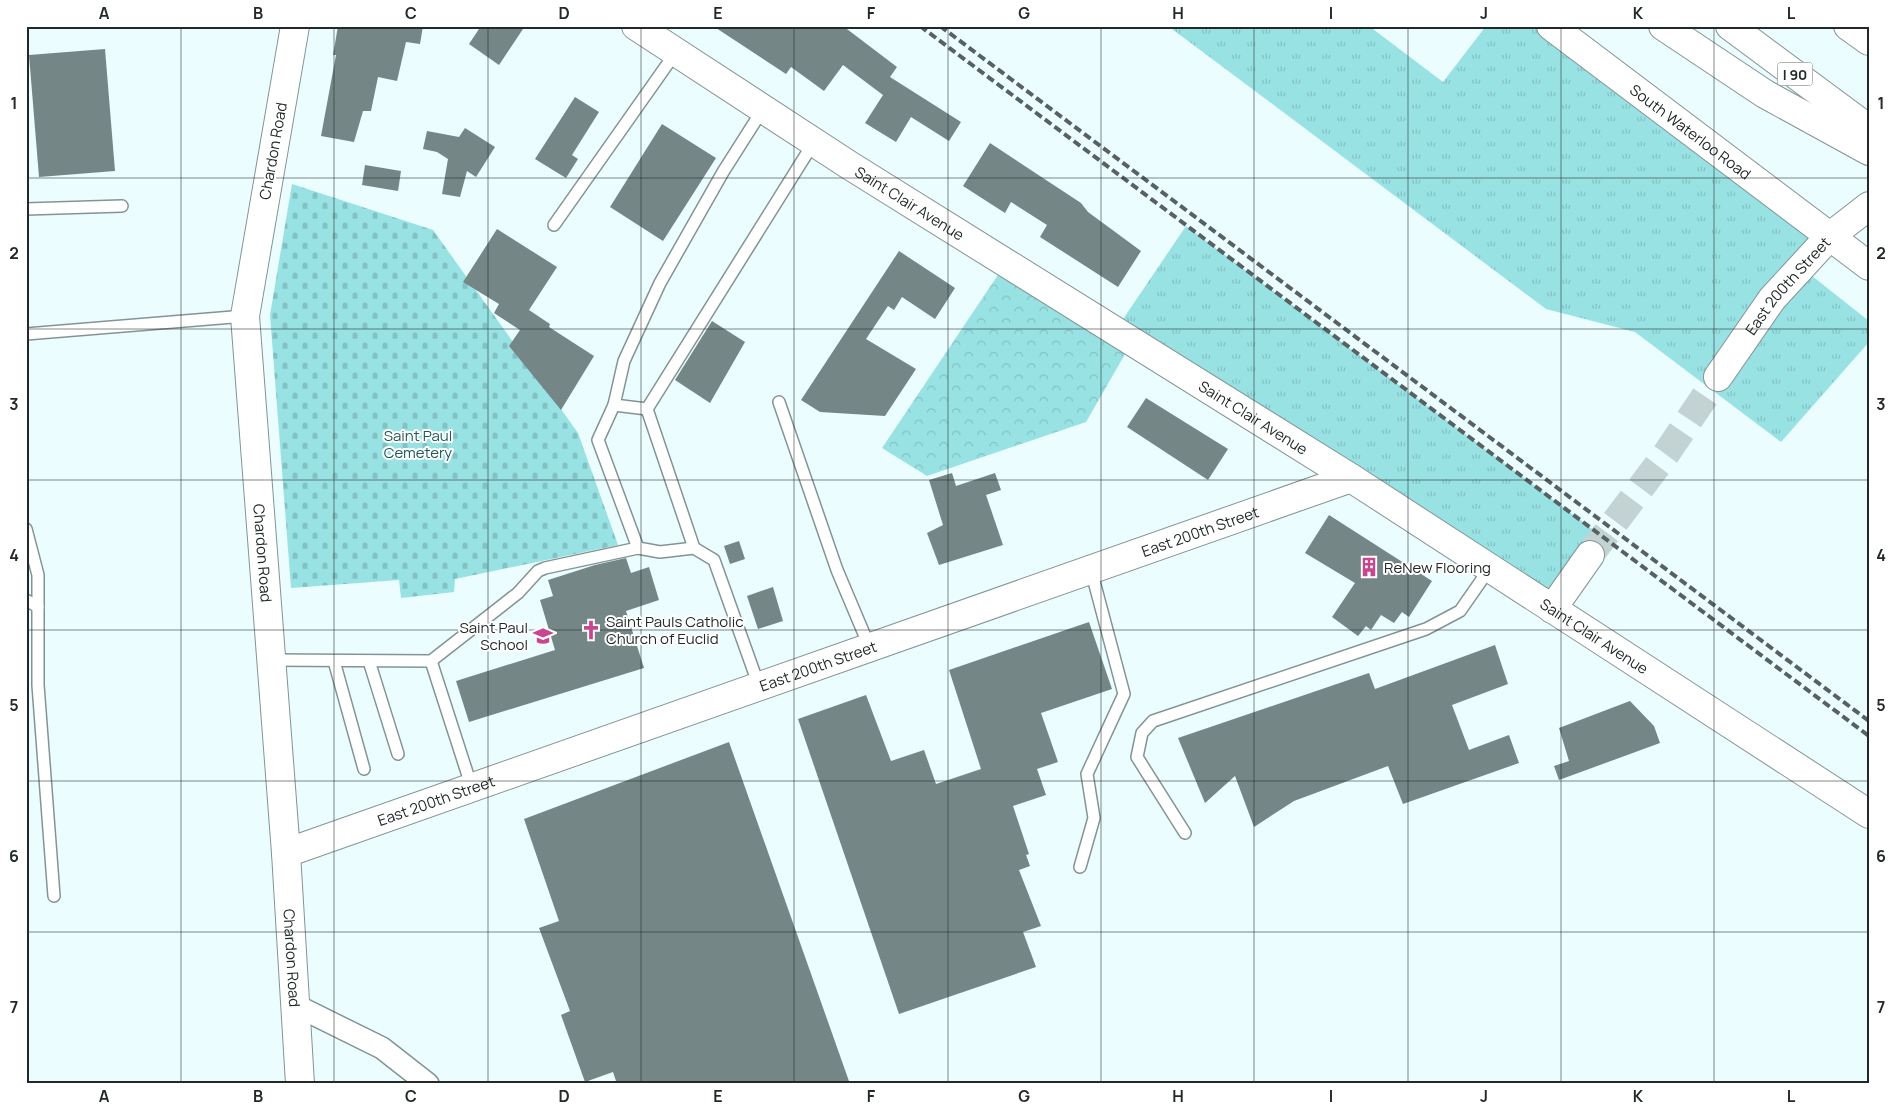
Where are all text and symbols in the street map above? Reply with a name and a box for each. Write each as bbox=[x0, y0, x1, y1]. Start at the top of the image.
text: A bbox=[99, 2, 110, 24]
text: B bbox=[253, 2, 263, 24]
text: C bbox=[405, 2, 417, 24]
text: D bbox=[558, 2, 570, 24]
text: E bbox=[713, 2, 723, 24]
text: F bbox=[867, 2, 876, 24]
text: G bbox=[1018, 2, 1030, 24]
text: H bbox=[1172, 2, 1184, 24]
text: I bbox=[1329, 2, 1333, 24]
text: J bbox=[1480, 2, 1488, 24]
text: K bbox=[1633, 2, 1644, 24]
text: L bbox=[1787, 2, 1796, 24]
road number: I 90 bbox=[1778, 62, 1812, 86]
street label: South Waterloo Road bbox=[1626, 79, 1755, 184]
text: 1 bbox=[10, 92, 18, 114]
text: 1 bbox=[1877, 92, 1885, 114]
street label: Chardon Road bbox=[254, 101, 292, 201]
street label: Saint Clair Avenue bbox=[851, 161, 969, 245]
street label: East 200th Street bbox=[1740, 232, 1835, 339]
text: 2 bbox=[9, 242, 19, 264]
text: 2 bbox=[1876, 242, 1886, 264]
street label: Saint Clair Avenue bbox=[1195, 375, 1312, 459]
text: 3 bbox=[9, 393, 19, 415]
text: 3 bbox=[1876, 393, 1886, 415]
park label: Saint Paul Cemetery bbox=[384, 425, 452, 463]
street label: East 200th Street bbox=[1139, 501, 1261, 561]
street label: Chardon Road bbox=[249, 503, 277, 603]
text: 4 bbox=[9, 544, 19, 566]
text: 4 bbox=[1876, 544, 1886, 566]
building icon: ReNew Flooring bbox=[1358, 556, 1380, 578]
place label: ReNew Flooring bbox=[1384, 557, 1491, 578]
street label: Saint Clair Avenue bbox=[1536, 593, 1653, 679]
place label: Saint Pauls Catholic Church of Euclid bbox=[606, 611, 744, 649]
place label: Saint Paul School bbox=[460, 617, 528, 655]
church icon: Saint Pauls Catholic Church of Euclid bbox=[580, 619, 602, 641]
school or university icon: Saint Paul School bbox=[532, 625, 554, 647]
street label: East 200th Street bbox=[757, 635, 879, 696]
text: 5 bbox=[9, 694, 19, 716]
text: 5 bbox=[1876, 694, 1886, 716]
street label: East 200th Street bbox=[375, 770, 497, 830]
text: 6 bbox=[9, 845, 19, 867]
text: 6 bbox=[1876, 845, 1886, 867]
street label: Chardon Road bbox=[279, 908, 306, 1008]
text: 7 bbox=[10, 996, 18, 1018]
text: 7 bbox=[1877, 996, 1885, 1018]
text: A bbox=[99, 1085, 110, 1107]
text: B bbox=[253, 1085, 263, 1107]
text: C bbox=[405, 1085, 417, 1107]
text: D bbox=[558, 1085, 570, 1107]
text: E bbox=[713, 1085, 723, 1107]
text: F bbox=[867, 1085, 876, 1107]
text: G bbox=[1018, 1085, 1030, 1107]
text: H bbox=[1172, 1085, 1184, 1107]
text: I bbox=[1329, 1085, 1333, 1107]
text: J bbox=[1480, 1085, 1488, 1107]
text: K bbox=[1633, 1085, 1644, 1107]
text: L bbox=[1787, 1085, 1796, 1107]

